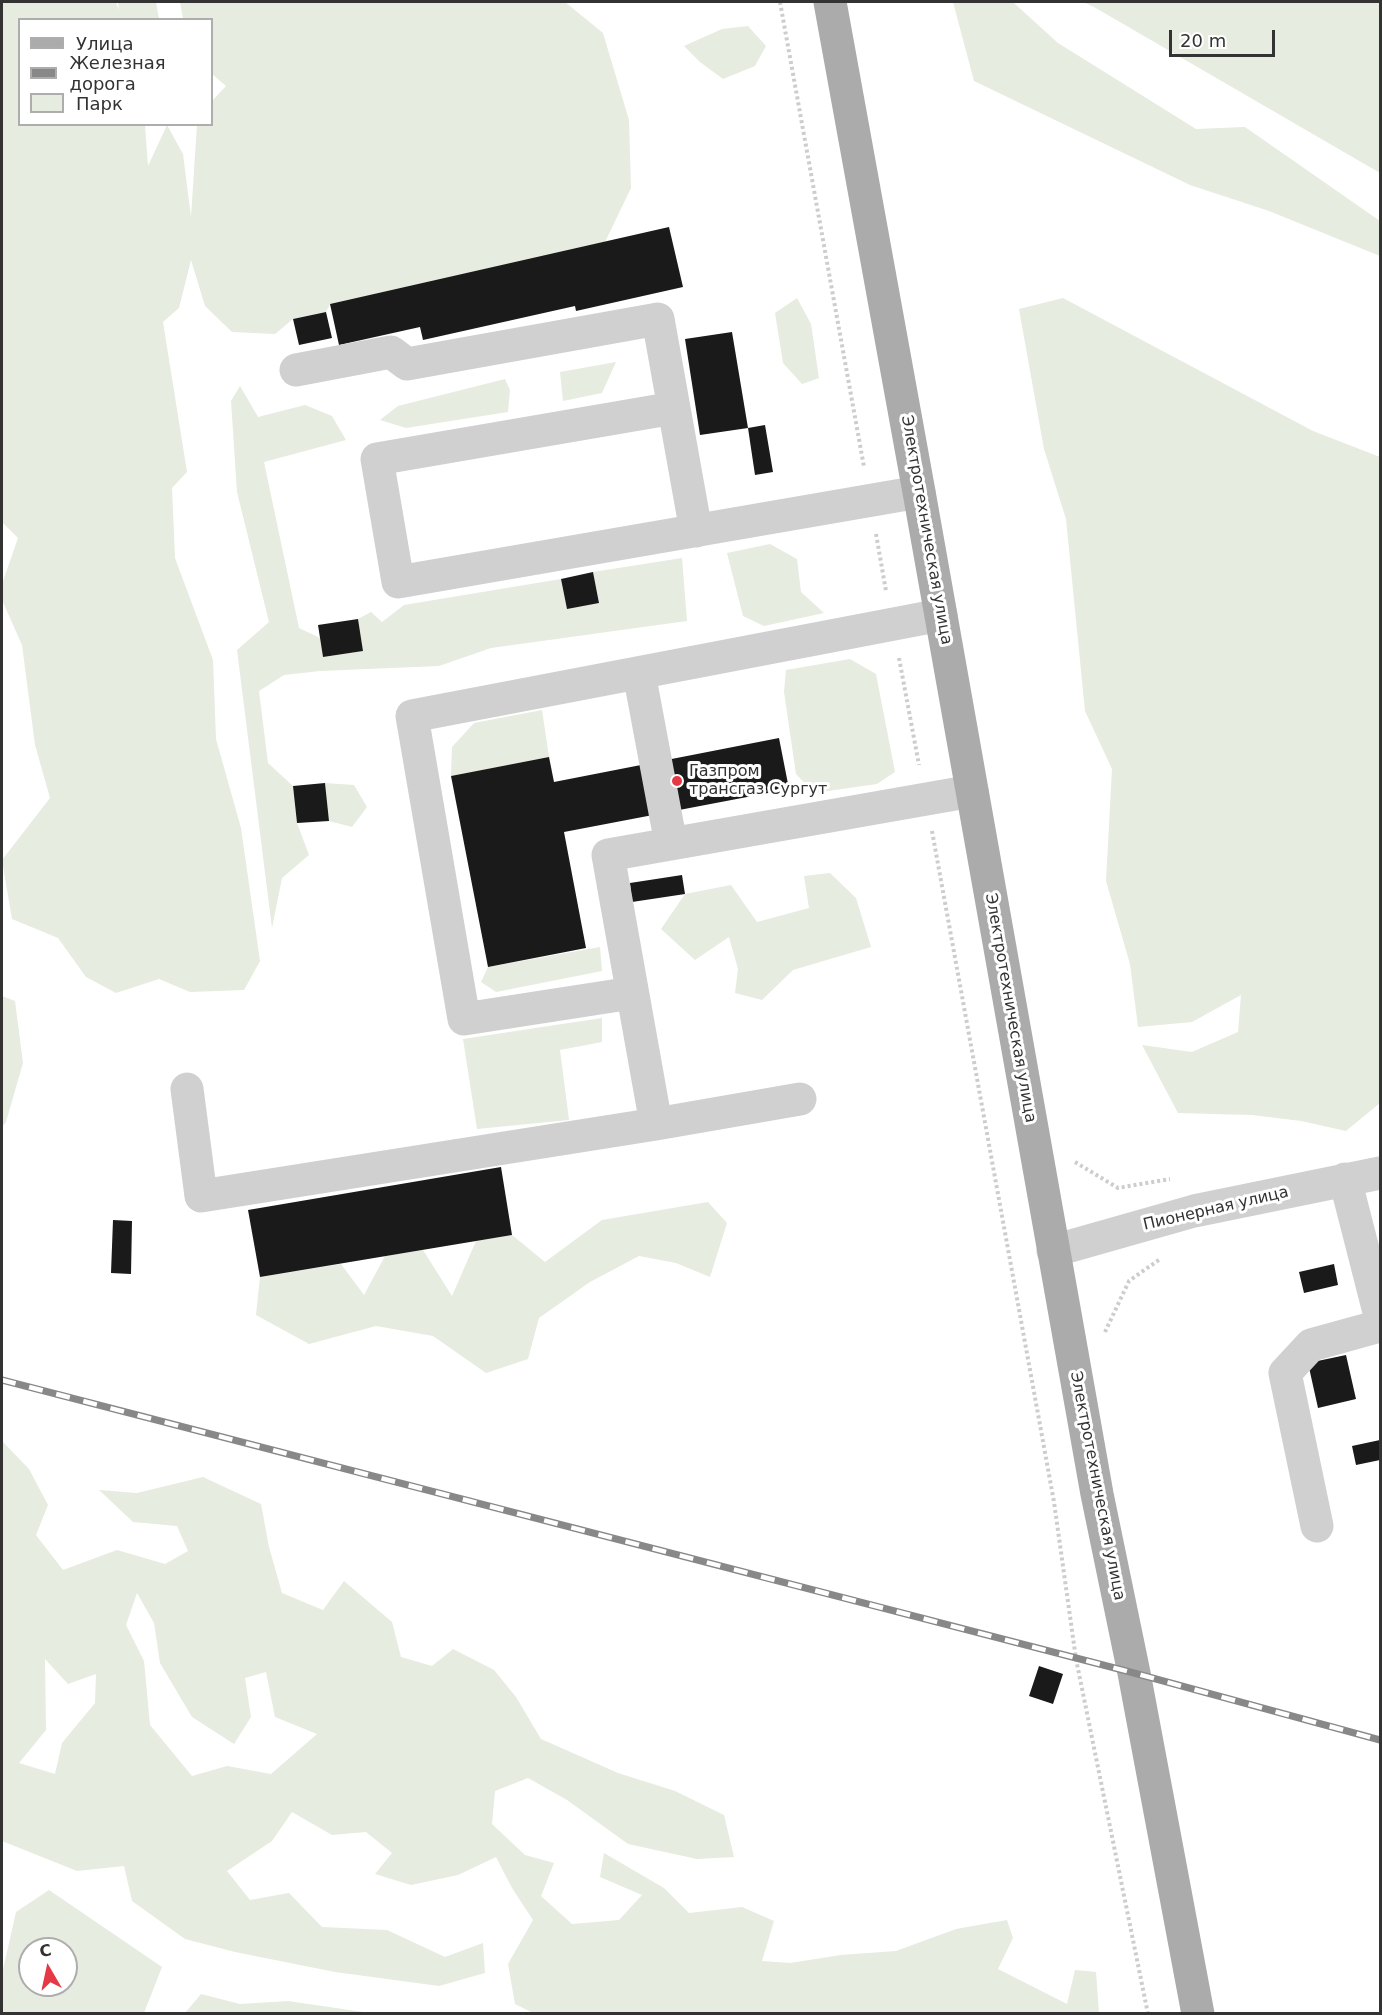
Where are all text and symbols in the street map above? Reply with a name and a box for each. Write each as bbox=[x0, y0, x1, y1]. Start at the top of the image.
legend bbox=[18, 18, 213, 126]
scale bar bbox=[1172, 18, 1278, 56]
text: 20 m bbox=[1180, 30, 1226, 51]
text: Улица bbox=[76, 33, 133, 54]
text: Железная дорога bbox=[69, 52, 166, 94]
text: Парк bbox=[76, 93, 123, 114]
street label: Электротехническая улица bbox=[896, 414, 956, 646]
place label: Газпром трансгаз Сургут bbox=[689, 762, 827, 800]
marker: Газпром трансгаз Сургут bbox=[670, 774, 684, 788]
street label: Электротехническая улица bbox=[980, 892, 1040, 1124]
street label: Пионерная улица bbox=[1142, 1183, 1290, 1235]
street label: Электротехническая улица bbox=[1065, 1370, 1129, 1602]
north arrow bbox=[18, 1937, 78, 1997]
text: С bbox=[38, 1940, 53, 1961]

